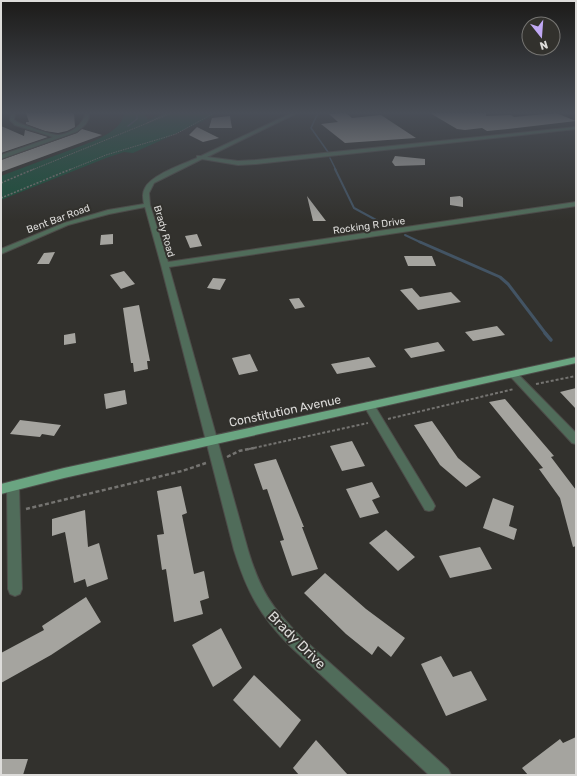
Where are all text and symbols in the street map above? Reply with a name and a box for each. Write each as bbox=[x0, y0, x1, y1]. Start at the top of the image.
north arrow bbox=[521, 16, 561, 56]
text: N bbox=[538, 38, 549, 52]
street label: Bent Bar Road bbox=[25, 202, 92, 236]
street label: Brady Road bbox=[151, 204, 177, 259]
street label: Rocking R Drive bbox=[332, 215, 406, 237]
street label: Constitution Avenue bbox=[228, 392, 343, 430]
street label: Brady Drive bbox=[264, 608, 329, 673]

